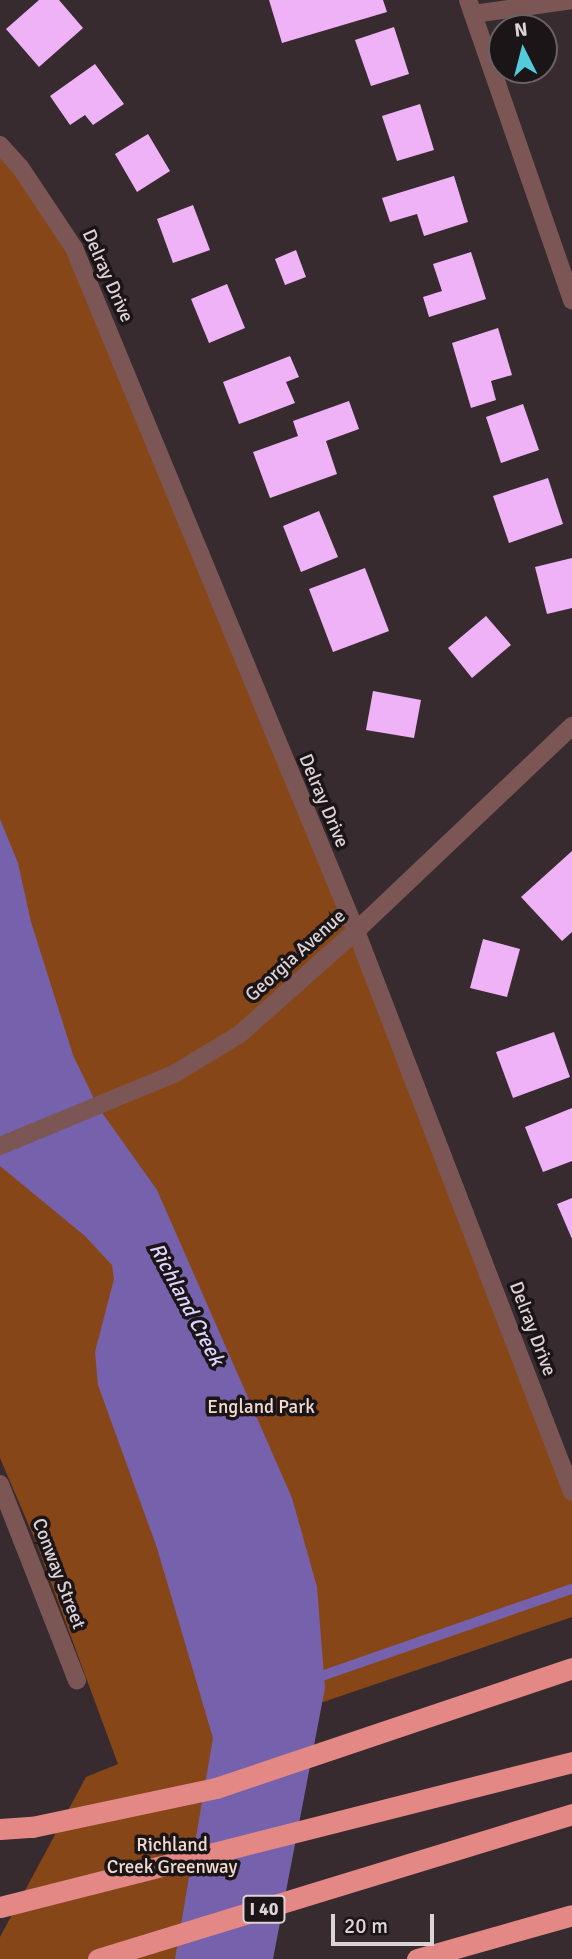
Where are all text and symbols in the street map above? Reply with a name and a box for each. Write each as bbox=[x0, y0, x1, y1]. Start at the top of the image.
north arrow bbox=[488, 14, 558, 84]
text: N bbox=[513, 17, 529, 43]
street label: Delray Drive bbox=[76, 226, 138, 326]
street label: Delray Drive bbox=[293, 751, 353, 851]
street label: Georgia Avenue bbox=[241, 905, 351, 1007]
water label: Richland Creek bbox=[144, 1238, 230, 1370]
street label: Delray Drive bbox=[504, 1279, 560, 1379]
park label: England Park bbox=[207, 1397, 315, 1419]
street label: Conway Street bbox=[26, 1515, 90, 1633]
park label: Richland Creek Greenway bbox=[107, 1835, 237, 1879]
road number: I 40 bbox=[241, 1895, 287, 1924]
scale bar bbox=[334, 1899, 437, 1943]
text: 20 m bbox=[344, 1913, 388, 1939]

